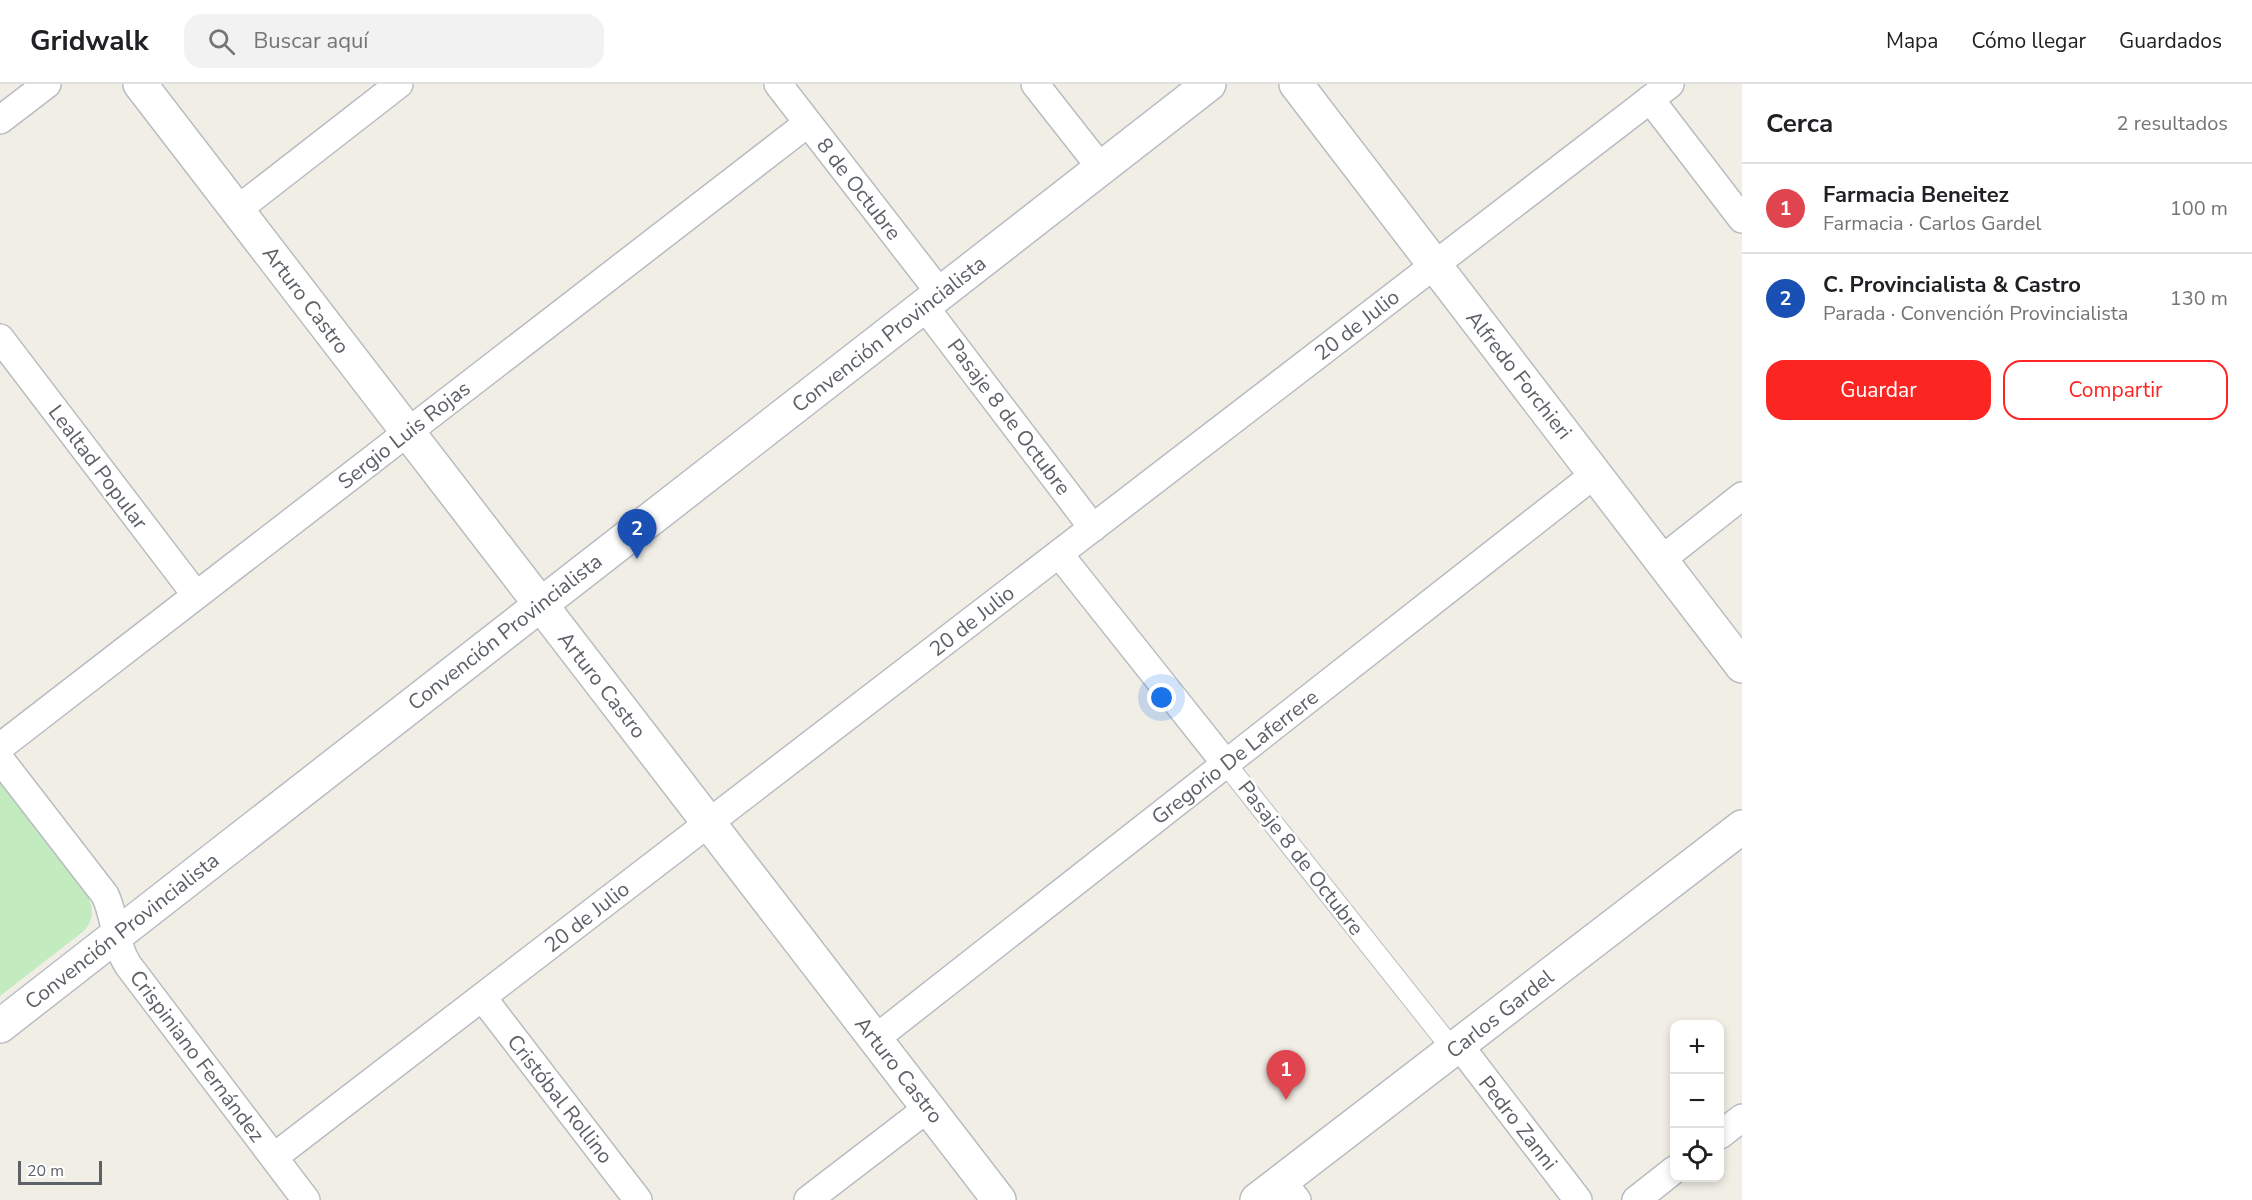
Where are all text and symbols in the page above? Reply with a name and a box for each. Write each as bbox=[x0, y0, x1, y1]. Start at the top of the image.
search box bbox=[184, 14, 604, 68]
text: Gridwalk bbox=[30, 22, 148, 60]
icon: search bbox=[205, 25, 238, 58]
text: Buscar aquí bbox=[253, 26, 368, 56]
text: Mapa bbox=[1886, 27, 1938, 55]
text: Cómo llegar bbox=[1971, 27, 2086, 55]
text: Guardados bbox=[2119, 27, 2222, 55]
text: Cerca bbox=[1766, 106, 1833, 141]
text: 2 resultados bbox=[2117, 110, 2228, 137]
street label: 8 de Octubre bbox=[810, 132, 908, 246]
text: Farmacia Beneitez bbox=[1823, 180, 2009, 210]
text: 1 bbox=[1780, 195, 1792, 222]
text: 100 m bbox=[2170, 195, 2228, 222]
text: Farmacia · Carlos Gardel bbox=[1823, 210, 2041, 237]
street label: Arturo Castro bbox=[256, 240, 356, 360]
street label: Convención Provincialista bbox=[786, 249, 992, 419]
text: C. Provincialista & Castro bbox=[1823, 270, 2081, 300]
street label: 20 de Julio bbox=[1309, 283, 1405, 367]
text: 2 bbox=[1780, 285, 1792, 312]
text: 130 m bbox=[2170, 285, 2228, 312]
text: Parada · Convención Provincialista bbox=[1823, 300, 2128, 327]
street label: Alfredo Forchieri bbox=[1460, 305, 1578, 445]
street label: Pasaje 8 de Octubre bbox=[941, 333, 1077, 501]
button: Guardar bbox=[1766, 360, 1991, 420]
button: Compartir bbox=[2003, 360, 2228, 420]
street label: Sergio Luis Rojas bbox=[332, 374, 476, 496]
street label: Lealtad Popular bbox=[42, 399, 154, 535]
pin: 2 bbox=[618, 510, 656, 559]
street label: Convención Provincialista bbox=[402, 547, 608, 717]
street label: 20 de Julio bbox=[924, 579, 1020, 663]
street label: Arturo Castro bbox=[551, 626, 653, 744]
street label: Gregorio De Laferrere bbox=[1146, 683, 1324, 831]
your location bbox=[1147, 683, 1176, 712]
street label: Pasaje 8 de Octubre bbox=[1232, 775, 1370, 941]
street label: Convención Provincialista bbox=[19, 846, 225, 1016]
street label: 20 de Julio bbox=[539, 875, 635, 959]
street label: Carlos Gardel bbox=[1441, 963, 1560, 1065]
street label: Crispiniano Fernández bbox=[123, 964, 271, 1148]
street label: Arturo Castro bbox=[848, 1011, 950, 1129]
map controls bbox=[1670, 1020, 1724, 1182]
button: + bbox=[1670, 1020, 1724, 1074]
street label: Cristóbal Rollino bbox=[501, 1029, 619, 1169]
pin: 1 bbox=[1266, 1050, 1306, 1100]
street label: Pedro Zanni bbox=[1472, 1070, 1564, 1176]
button: − bbox=[1670, 1074, 1724, 1128]
button: locate bbox=[1670, 1128, 1724, 1182]
scale bar bbox=[18, 1158, 102, 1186]
text: 20 m bbox=[27, 1160, 64, 1182]

